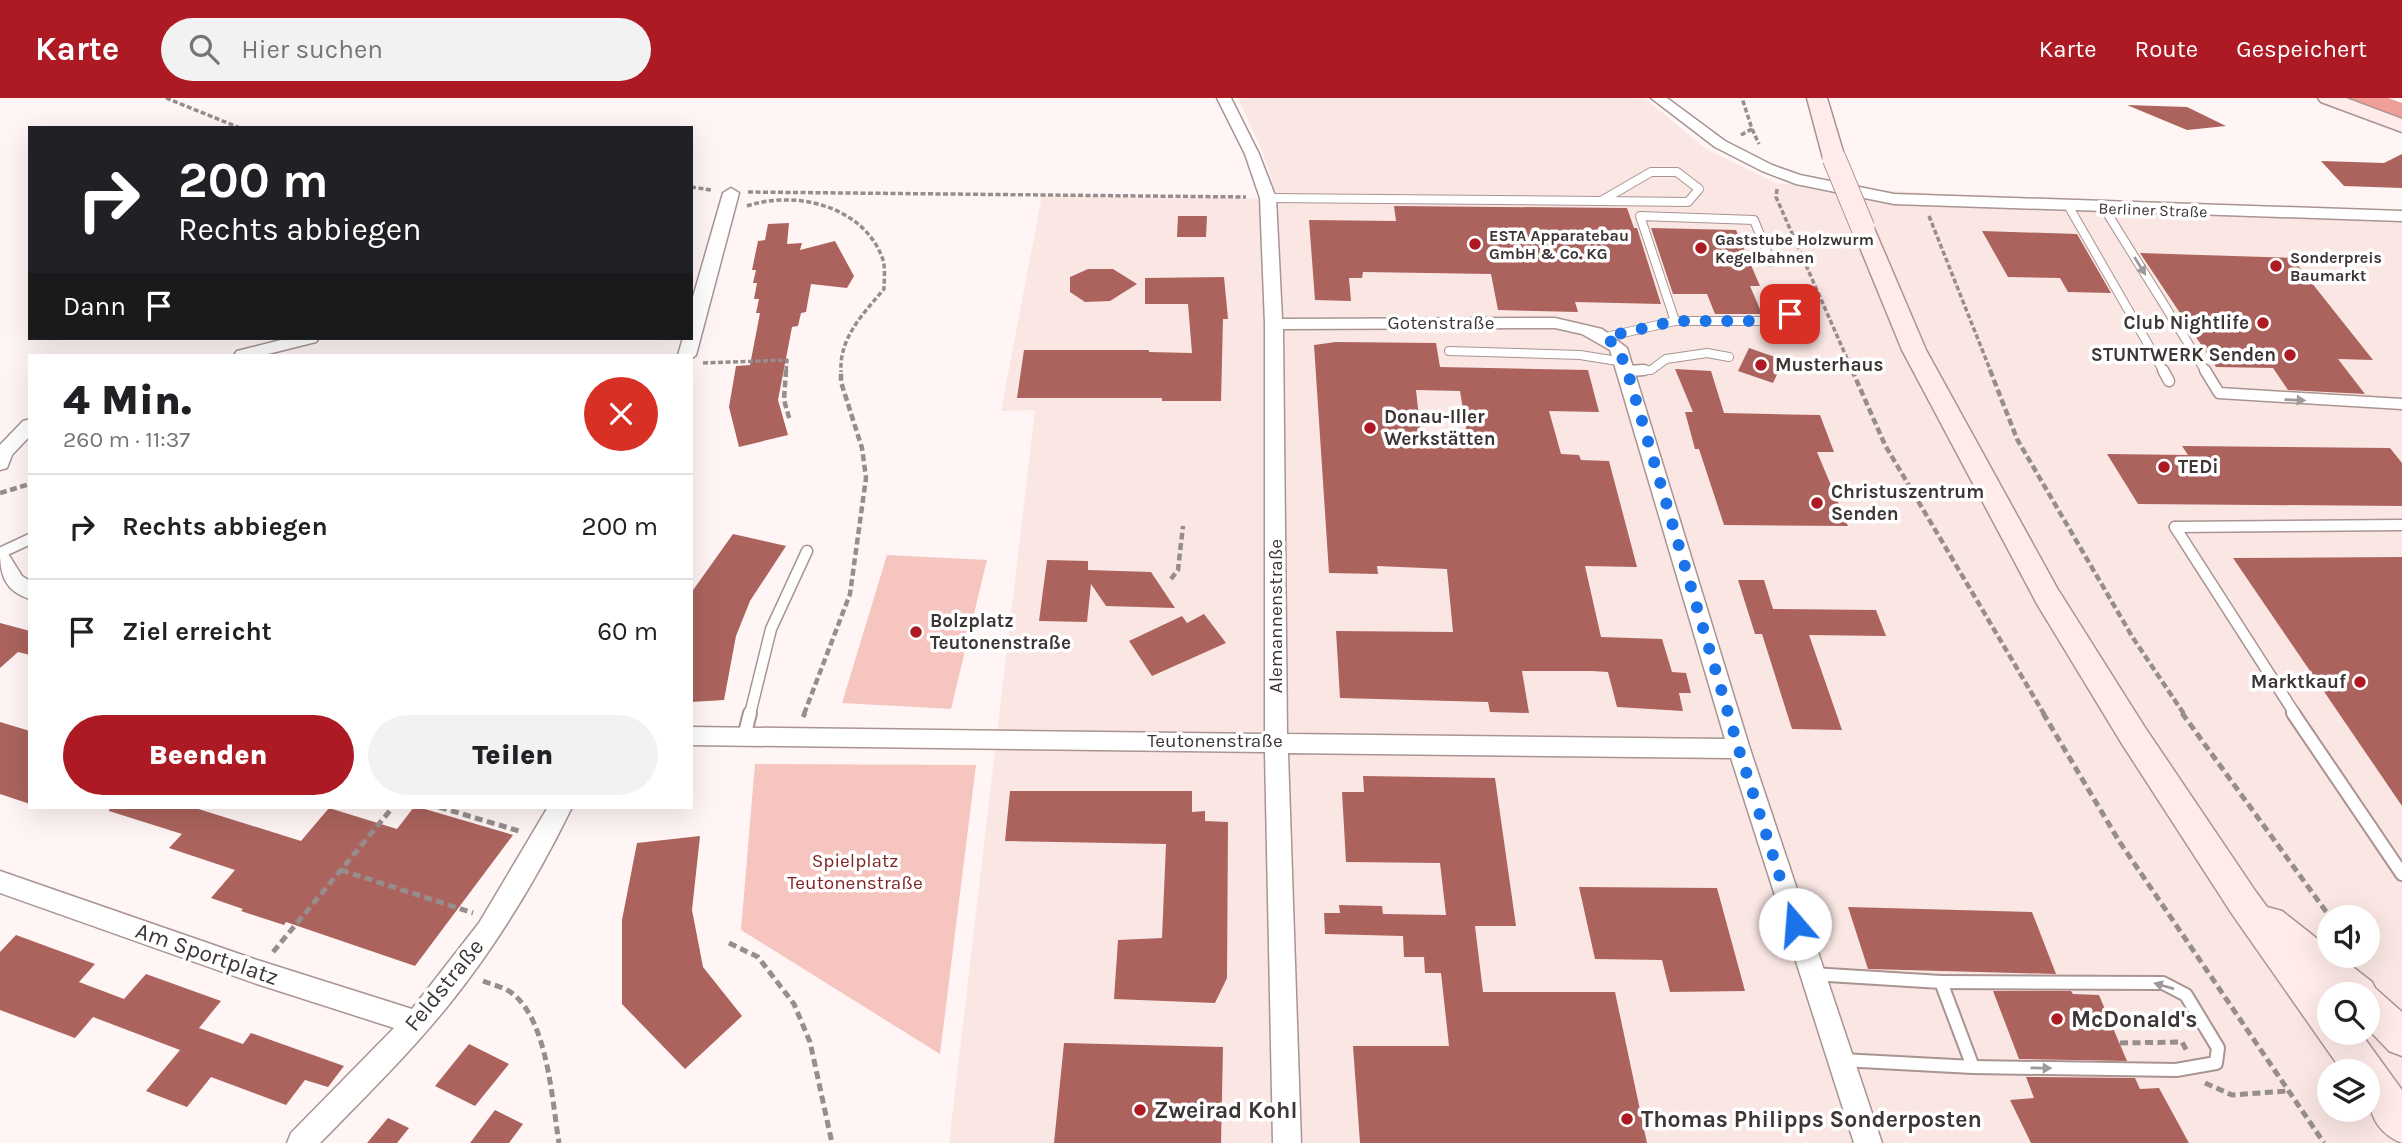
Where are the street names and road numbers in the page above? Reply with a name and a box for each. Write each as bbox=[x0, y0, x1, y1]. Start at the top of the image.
street label: Berliner Straße bbox=[2098, 199, 2208, 221]
street label: Gotenstraße bbox=[1388, 312, 1494, 334]
street label: Alemannenstraße bbox=[1265, 539, 1287, 693]
street label: Teutonenstraße bbox=[1147, 730, 1283, 752]
street label: Am Sportplatz bbox=[132, 917, 282, 991]
street label: Feldstraße bbox=[399, 933, 489, 1037]

